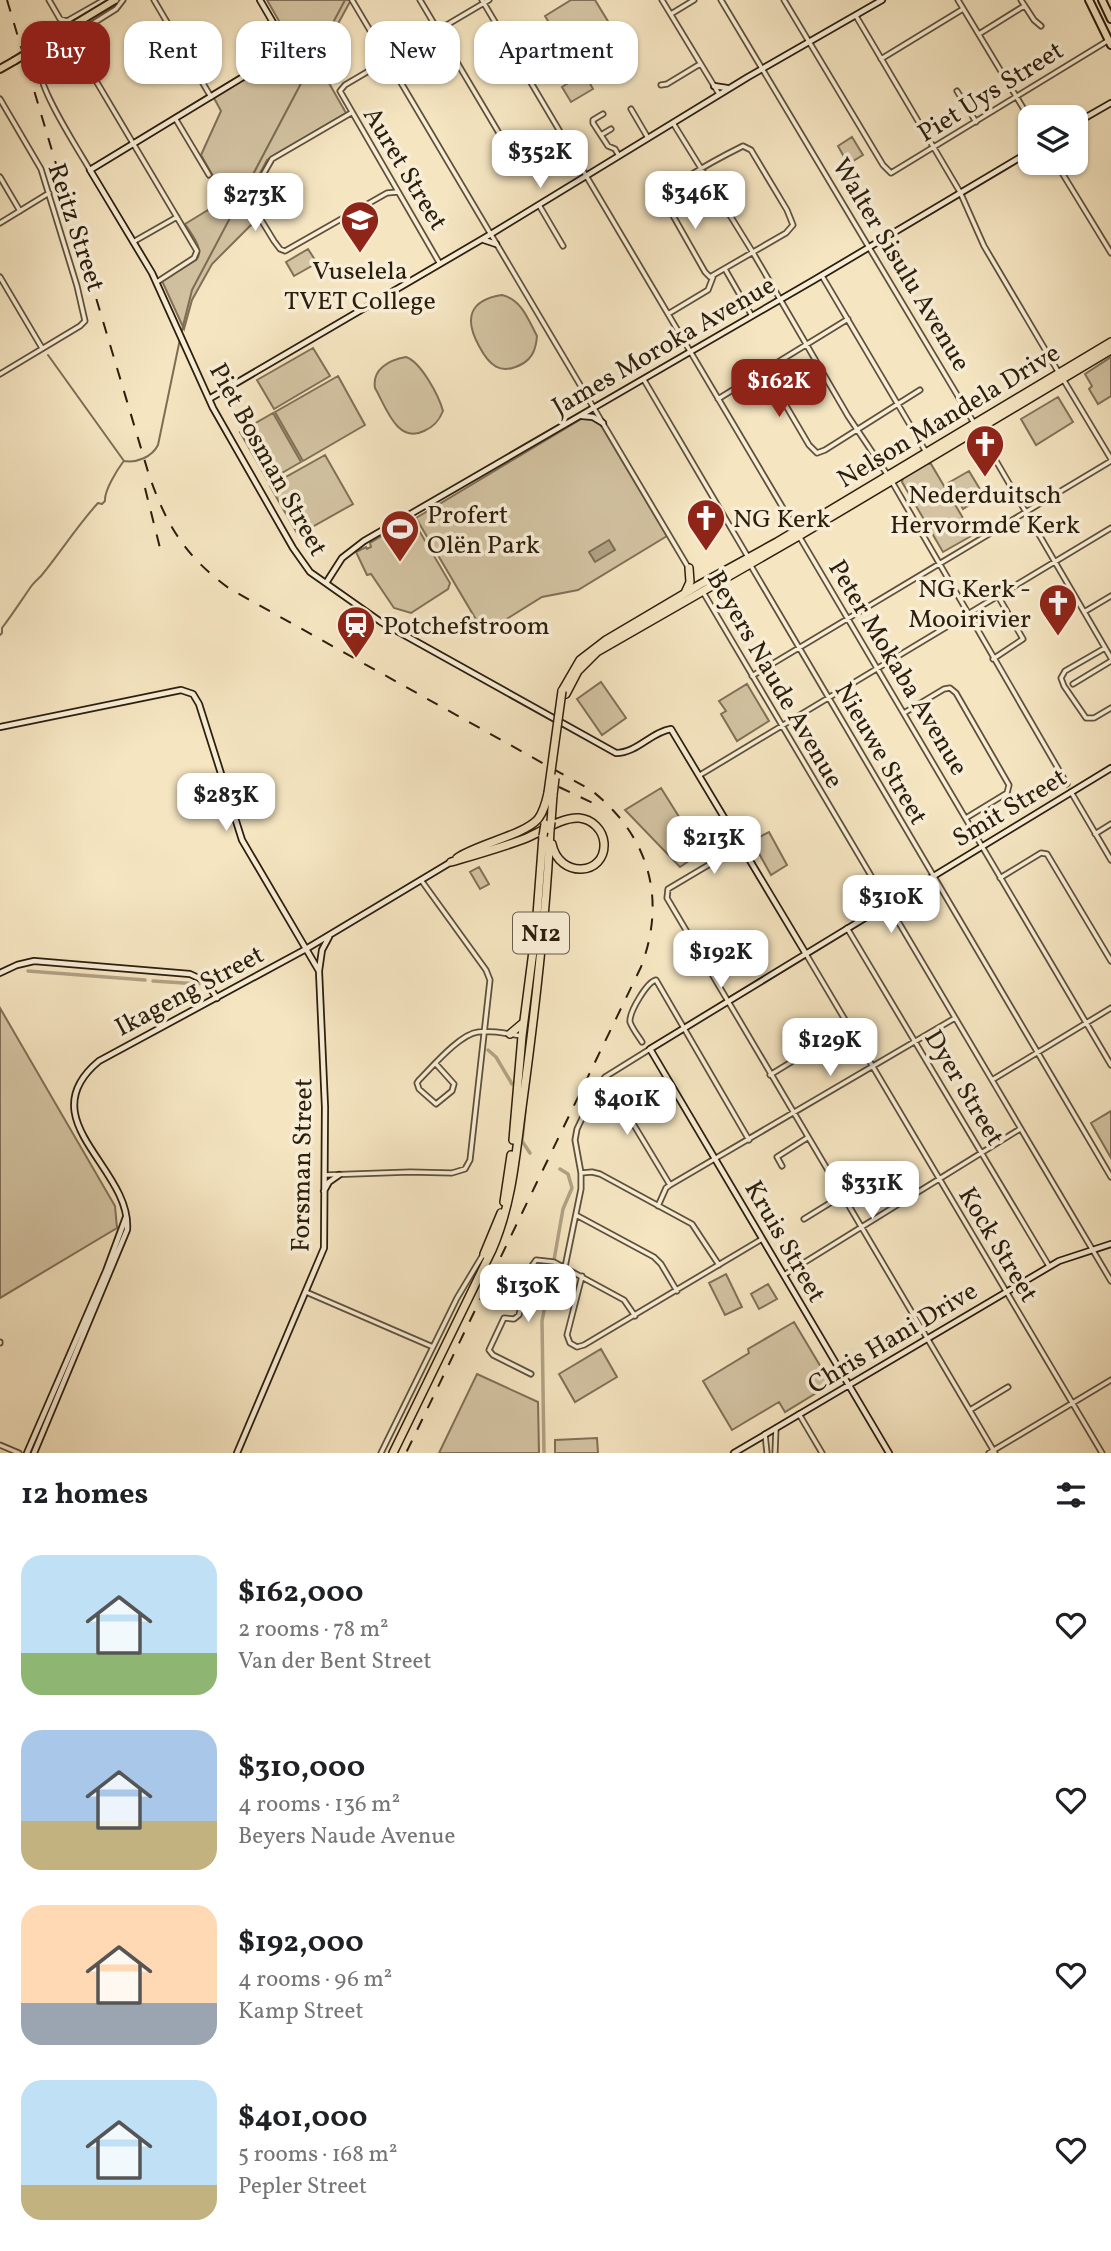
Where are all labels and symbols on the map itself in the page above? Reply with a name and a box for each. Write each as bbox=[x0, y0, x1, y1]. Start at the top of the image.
street label: Piet Uys Street bbox=[911, 34, 1071, 152]
street label: Auret Street bbox=[353, 101, 455, 238]
pin: $352K bbox=[491, 130, 589, 190]
street label: Walter Sisulu Avenue bbox=[822, 152, 978, 378]
street label: Reitz Street bbox=[37, 159, 113, 296]
pin: $346K bbox=[646, 172, 744, 231]
pin: $273K bbox=[206, 174, 304, 233]
school or university icon: Vuselela TVET College bbox=[339, 199, 381, 254]
place label: Vuselela TVET College bbox=[284, 254, 436, 320]
street label: James Moroka Avenue bbox=[546, 268, 782, 425]
street label: Nelson Mandela Drive bbox=[831, 336, 1067, 498]
street label: Piet Bosman Street bbox=[199, 357, 335, 563]
pin: $162K bbox=[730, 360, 828, 419]
church icon: Nederduitsch Hervormde Kerk bbox=[964, 423, 1006, 478]
place label: Nederduitsch Hervormde Kerk bbox=[890, 478, 1080, 544]
church icon: NG Kerk bbox=[685, 497, 727, 552]
place label: Profert Olën Park bbox=[427, 498, 540, 564]
place label: NG Kerk bbox=[733, 502, 830, 538]
sports icon: Profert Olën Park bbox=[379, 508, 421, 563]
street label: Peter Mokaba Avenue bbox=[819, 553, 976, 783]
street label: Beyers Naude Avenue bbox=[697, 565, 851, 795]
place label: NG Kerk - Mooirivier bbox=[908, 572, 1031, 638]
church icon: NG Kerk - Mooirivier bbox=[1037, 582, 1079, 637]
station icon: Potchefstroom bbox=[335, 604, 377, 659]
place label: Potchefstroom bbox=[383, 609, 550, 645]
street label: Nieuwe Street bbox=[825, 676, 936, 832]
street label: Smit Street bbox=[946, 760, 1074, 857]
pin: $283K bbox=[177, 774, 275, 833]
pin: $213K bbox=[665, 816, 763, 876]
pin: $310K bbox=[842, 876, 940, 935]
road number: N12 bbox=[513, 912, 569, 953]
pin: $192K bbox=[672, 930, 770, 990]
street label: Ikageng Street bbox=[109, 937, 271, 1046]
pin: $129K bbox=[781, 1018, 879, 1078]
street label: Dyer Street bbox=[915, 1023, 1012, 1153]
street label: Forsman Street bbox=[283, 1078, 323, 1252]
pin: $401K bbox=[578, 1078, 676, 1137]
pin: $331K bbox=[823, 1162, 921, 1221]
street label: Kruis Street bbox=[735, 1174, 834, 1310]
street label: Kock Street bbox=[949, 1181, 1046, 1310]
pin: $130K bbox=[479, 1264, 577, 1324]
street label: Chris Hani Drive bbox=[801, 1274, 985, 1404]

